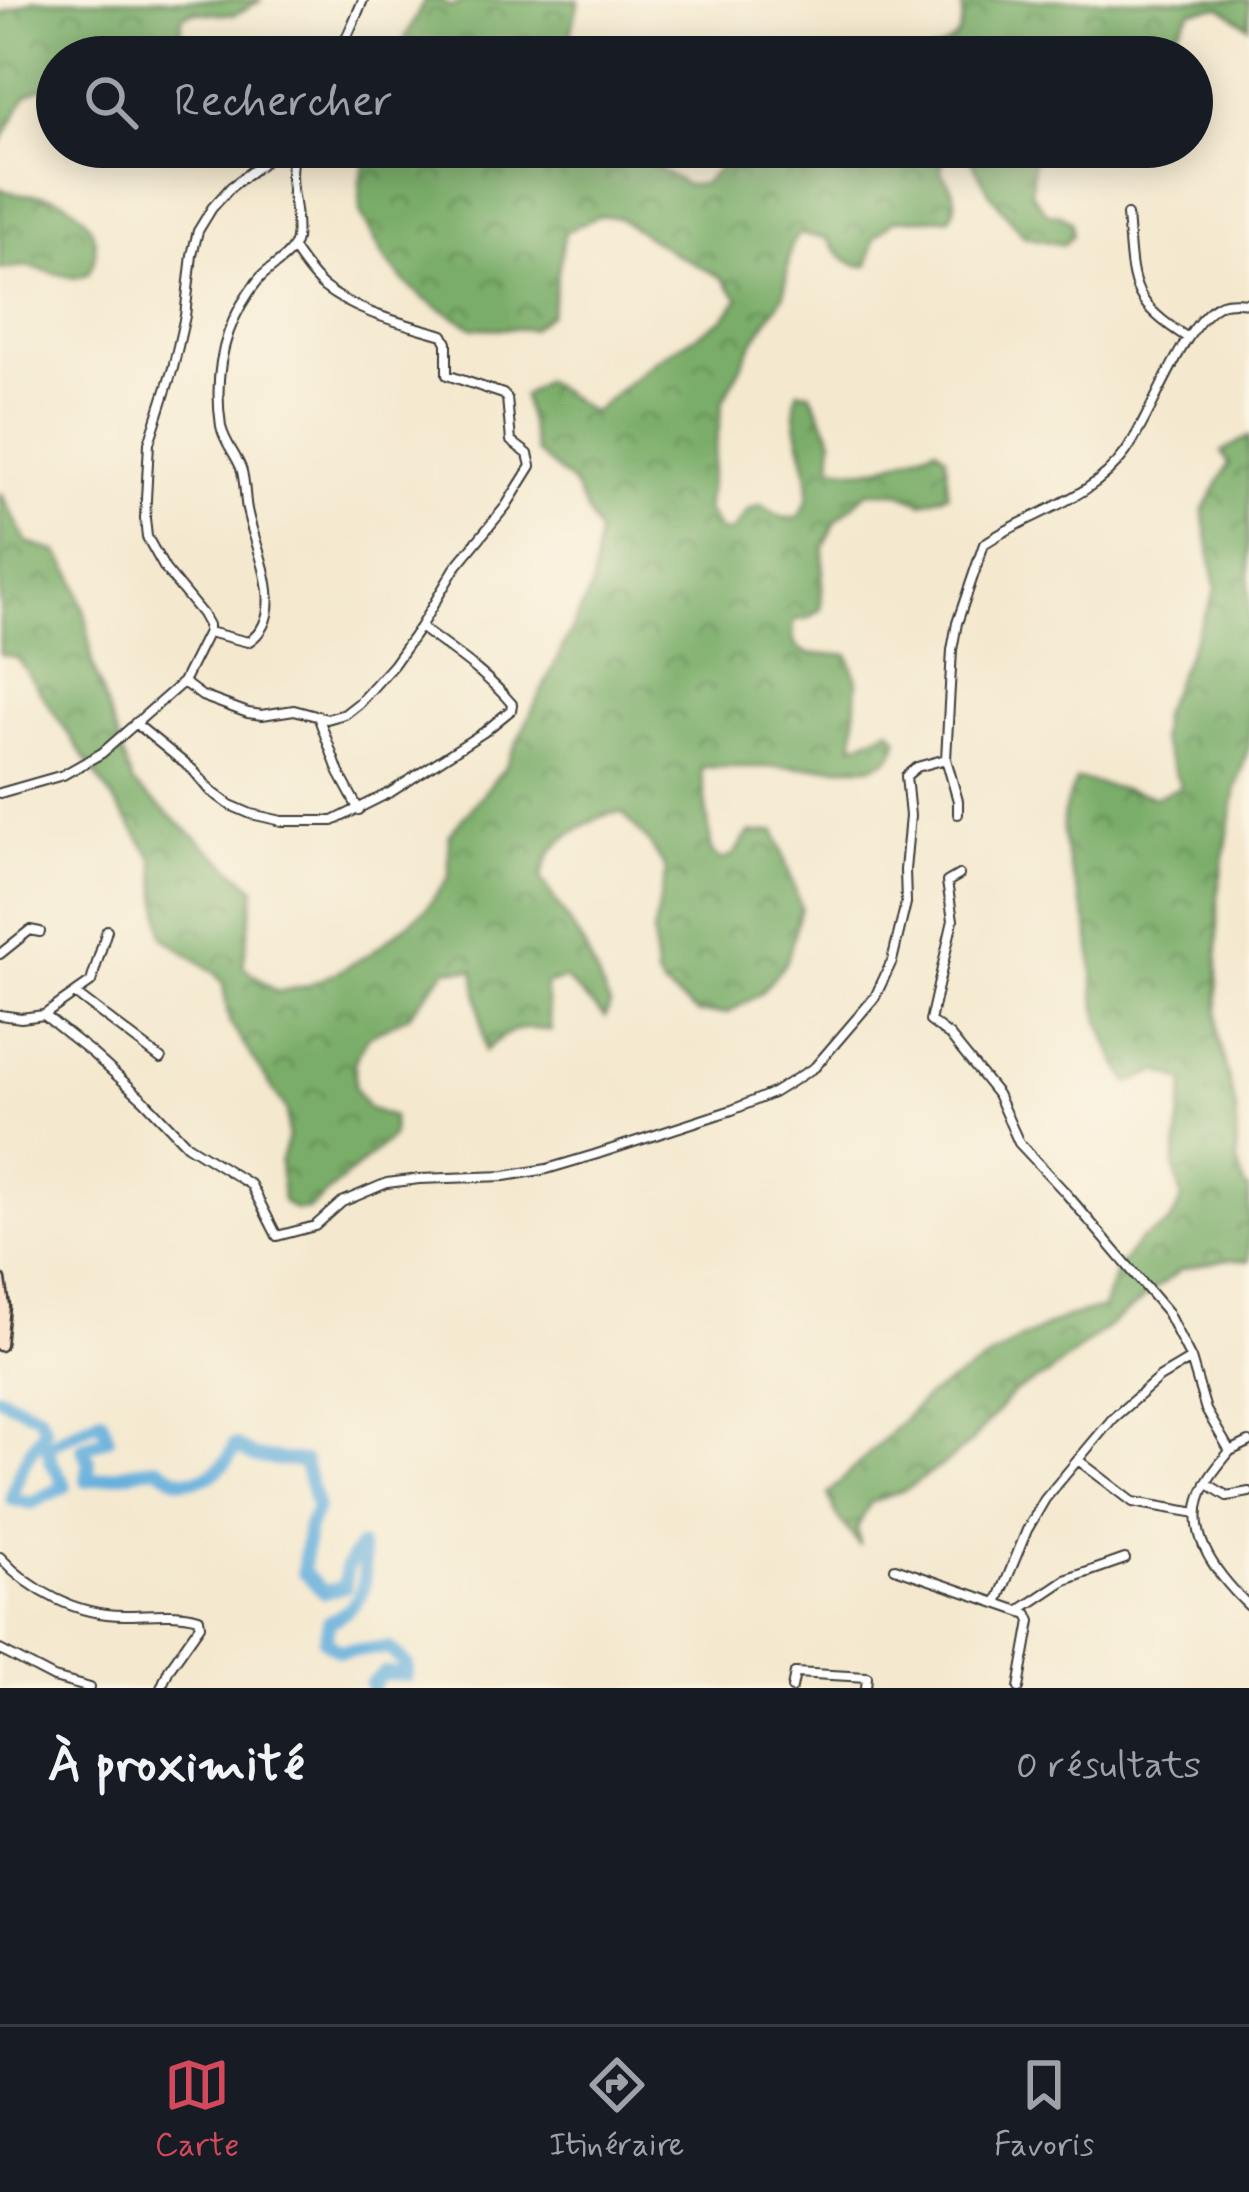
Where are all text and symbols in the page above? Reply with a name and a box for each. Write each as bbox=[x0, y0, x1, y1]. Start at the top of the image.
search box bbox=[36, 36, 1213, 168]
icon: search bbox=[78, 69, 144, 135]
text: Rechercher bbox=[174, 73, 393, 132]
text: À proximité bbox=[48, 1733, 304, 1799]
text: 0 résultats bbox=[1016, 1741, 1201, 1792]
tab: Carte bbox=[155, 2052, 239, 2168]
tab: Itinéraire bbox=[549, 2052, 684, 2168]
tab: Favoris bbox=[994, 2052, 1094, 2168]

